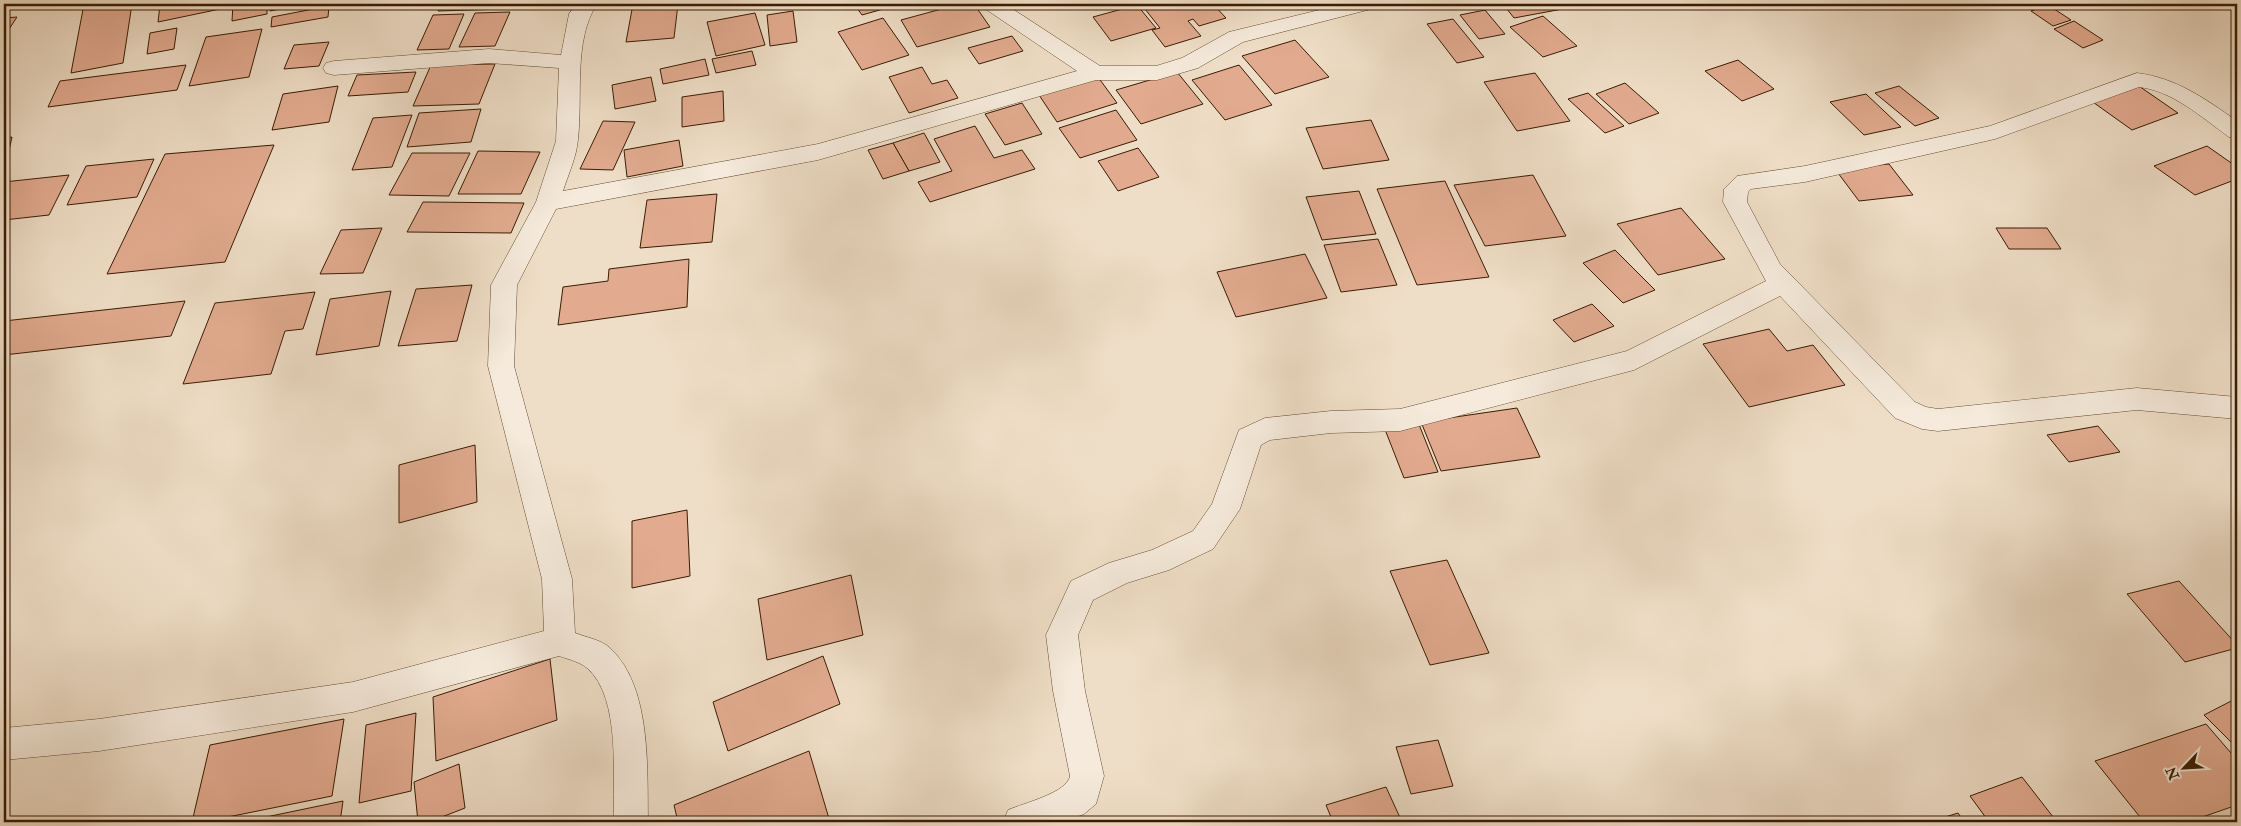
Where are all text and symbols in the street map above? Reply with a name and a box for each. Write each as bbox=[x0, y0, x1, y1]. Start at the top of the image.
north arrow bbox=[2158, 744, 2208, 794]
text: N bbox=[2162, 764, 2183, 783]

